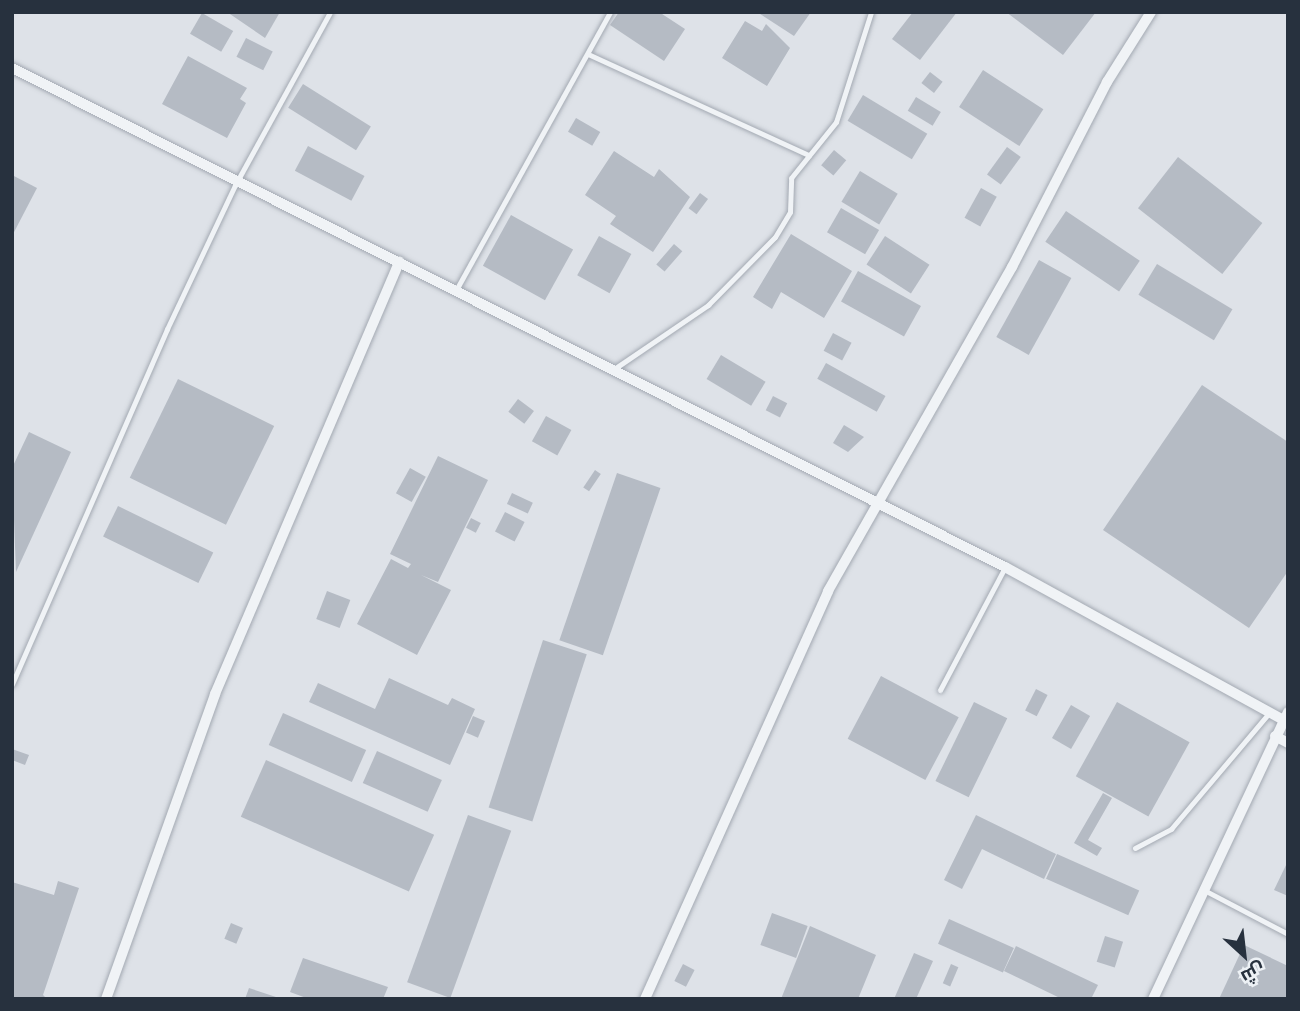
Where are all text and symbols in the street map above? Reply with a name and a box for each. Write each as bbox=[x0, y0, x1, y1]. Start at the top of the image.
north arrow bbox=[1209, 920, 1279, 990]
text: ش bbox=[1237, 957, 1270, 991]

